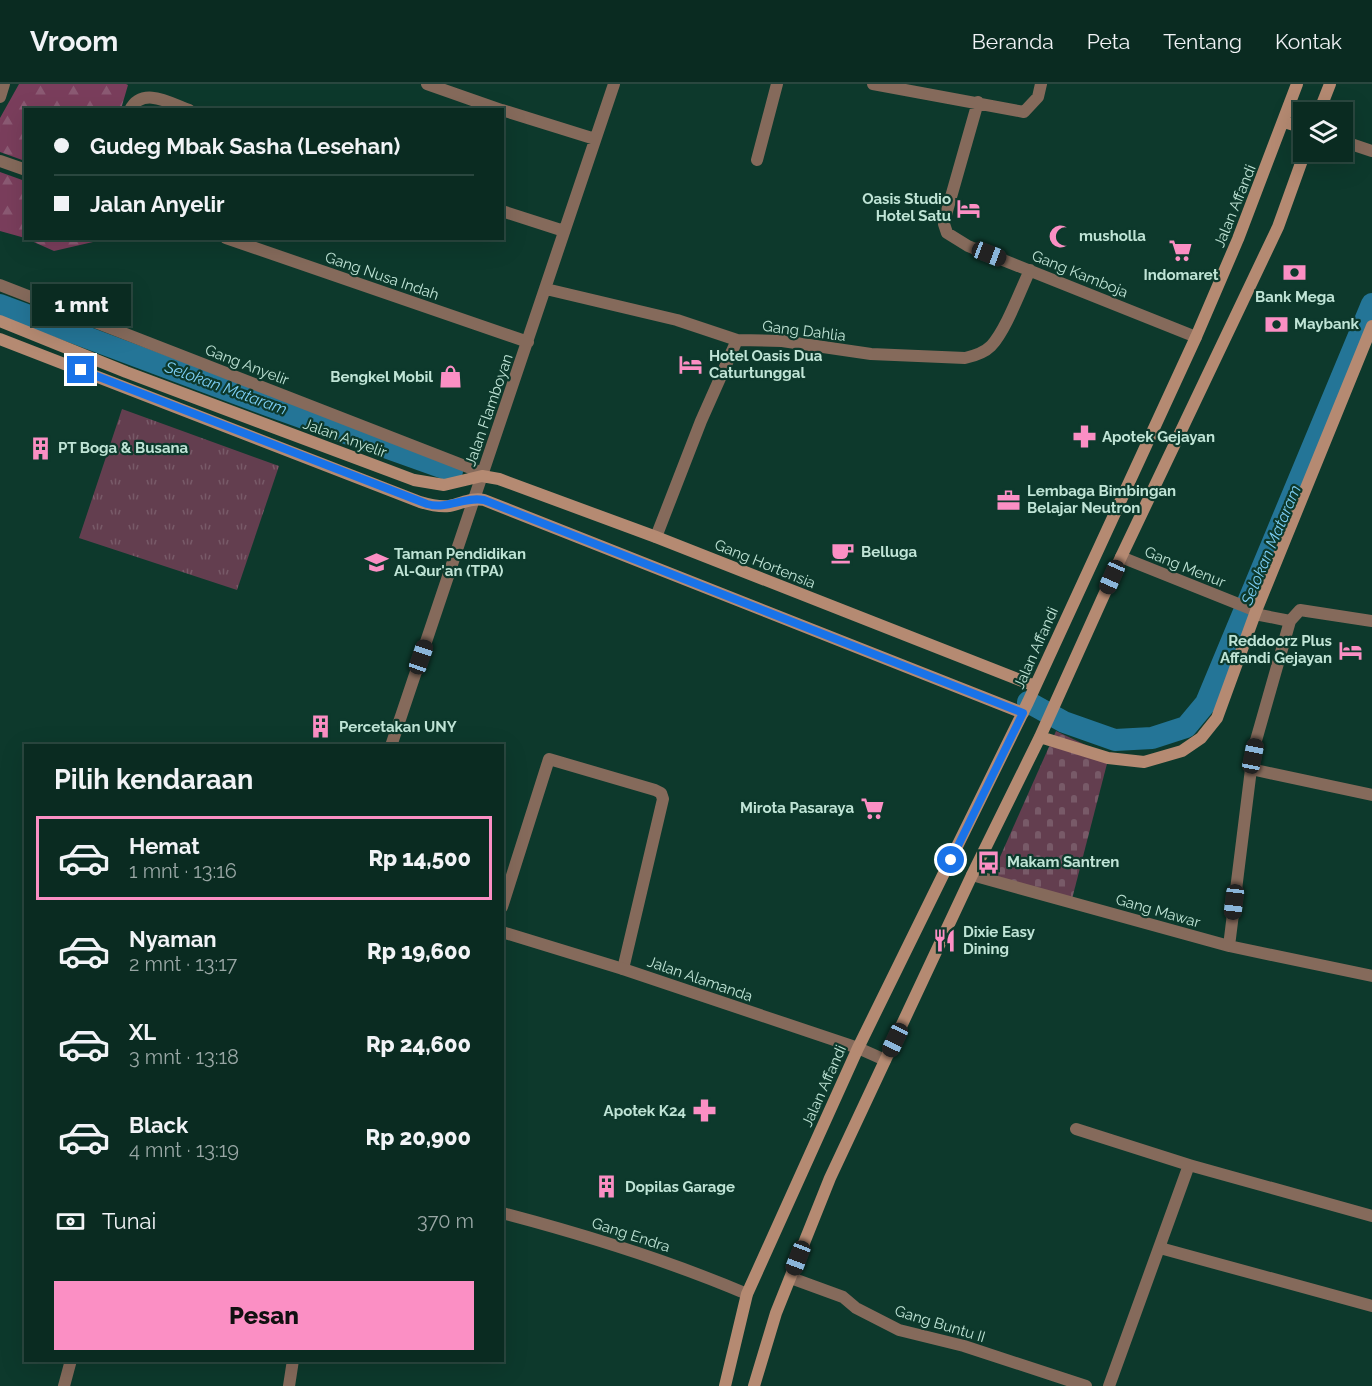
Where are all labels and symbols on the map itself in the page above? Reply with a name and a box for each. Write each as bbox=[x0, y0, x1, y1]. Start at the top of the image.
street label: Jalan Affandi bbox=[1210, 162, 1260, 250]
place label: Oasis Studio Hotel Satu bbox=[862, 190, 951, 225]
hotel icon: Oasis Studio Hotel Satu bbox=[956, 195, 982, 221]
mosque icon: musholla bbox=[1048, 223, 1074, 249]
place label: musholla bbox=[1079, 227, 1146, 245]
supermarket icon: Indomaret bbox=[1168, 238, 1194, 264]
car bbox=[969, 239, 1009, 269]
street label: Gang Kamboja bbox=[1029, 247, 1131, 301]
street label: Gang Nusa Indah bbox=[323, 248, 441, 304]
bank icon: Bank Mega bbox=[1282, 260, 1308, 286]
place label: Indomaret bbox=[1143, 266, 1219, 284]
callout: 1 mnt bbox=[32, 283, 130, 325]
place label: Bank Mega bbox=[1255, 288, 1335, 306]
bank icon: Maybank bbox=[1263, 311, 1289, 337]
place label: Maybank bbox=[1294, 315, 1360, 333]
street label: Gang Dahlia bbox=[761, 317, 847, 345]
street label: Gang Anyelir bbox=[203, 341, 292, 389]
place label: Hotel Oasis Dua Caturtunggal bbox=[709, 347, 823, 382]
street label: Jalan Flamboyan bbox=[461, 351, 517, 469]
hotel icon: Hotel Oasis Dua Caturtunggal bbox=[678, 352, 704, 378]
route end bbox=[67, 356, 94, 383]
water label: Selokan Mataram bbox=[161, 357, 290, 419]
shop icon: Bengkel Mobil bbox=[438, 364, 464, 390]
place label: Bengkel Mobil bbox=[330, 368, 433, 386]
street label: Jalan Anyelir bbox=[301, 415, 390, 462]
pharmacy icon: Apotek Gejayan bbox=[1071, 424, 1097, 450]
place label: Apotek Gejayan bbox=[1102, 428, 1215, 446]
building icon: PT Boga & Busana bbox=[27, 435, 53, 461]
place label: PT Boga & Busana bbox=[58, 439, 189, 457]
place label: Lembaga Bimbingan Belajar Neutron bbox=[1027, 482, 1176, 517]
water label: Selokan Mataram bbox=[1237, 482, 1305, 609]
office icon: Lembaga Bimbingan Belajar Neutron bbox=[996, 487, 1022, 513]
street label: Gang Hortensia bbox=[712, 536, 818, 592]
cafe icon: Belluga bbox=[830, 539, 856, 565]
place label: Belluga bbox=[861, 543, 917, 561]
street label: Gang Menur bbox=[1142, 543, 1229, 592]
place label: Taman Pendidikan Al-Qur'an (TPA) bbox=[394, 545, 526, 580]
school or university icon: Taman Pendidikan Al-Qur'an (TPA) bbox=[363, 550, 389, 576]
car bbox=[1096, 557, 1128, 597]
street label: Jalan Affandi bbox=[1010, 604, 1062, 692]
place label: Reddoorz Plus Affandi Gejayan bbox=[1220, 632, 1332, 667]
car bbox=[407, 637, 435, 677]
hotel icon: Reddoorz Plus Affandi Gejayan bbox=[1337, 637, 1363, 663]
building icon: Percetakan UNY bbox=[308, 714, 334, 740]
place label: Percetakan UNY bbox=[339, 718, 457, 736]
car bbox=[1241, 737, 1265, 775]
supermarket icon: Mirota Pasaraya bbox=[859, 795, 885, 821]
place label: Mirota Pasaraya bbox=[740, 799, 854, 817]
route start bbox=[937, 846, 964, 873]
bus stop icon: Makam Santren bbox=[976, 849, 1002, 875]
place label: Makam Santren bbox=[1007, 853, 1119, 871]
car bbox=[1223, 883, 1245, 921]
street label: Gang Mawar bbox=[1114, 890, 1203, 932]
place label: Dixie Easy Dining bbox=[963, 923, 1036, 958]
restaurant icon: Dixie Easy Dining bbox=[932, 928, 958, 954]
street label: Jalan Alamanda bbox=[645, 953, 755, 1005]
car bbox=[879, 1020, 911, 1060]
street label: Jalan Affandi bbox=[798, 1042, 850, 1130]
pharmacy icon: Apotek K24 bbox=[691, 1098, 717, 1124]
place label: Apotek K24 bbox=[604, 1102, 686, 1120]
building icon: Dopilas Garage bbox=[594, 1174, 620, 1200]
place label: Dopilas Garage bbox=[625, 1178, 735, 1196]
street label: Gang Endra bbox=[590, 1214, 672, 1256]
car bbox=[783, 1238, 813, 1278]
street label: Gang Buntu II bbox=[893, 1302, 987, 1346]

